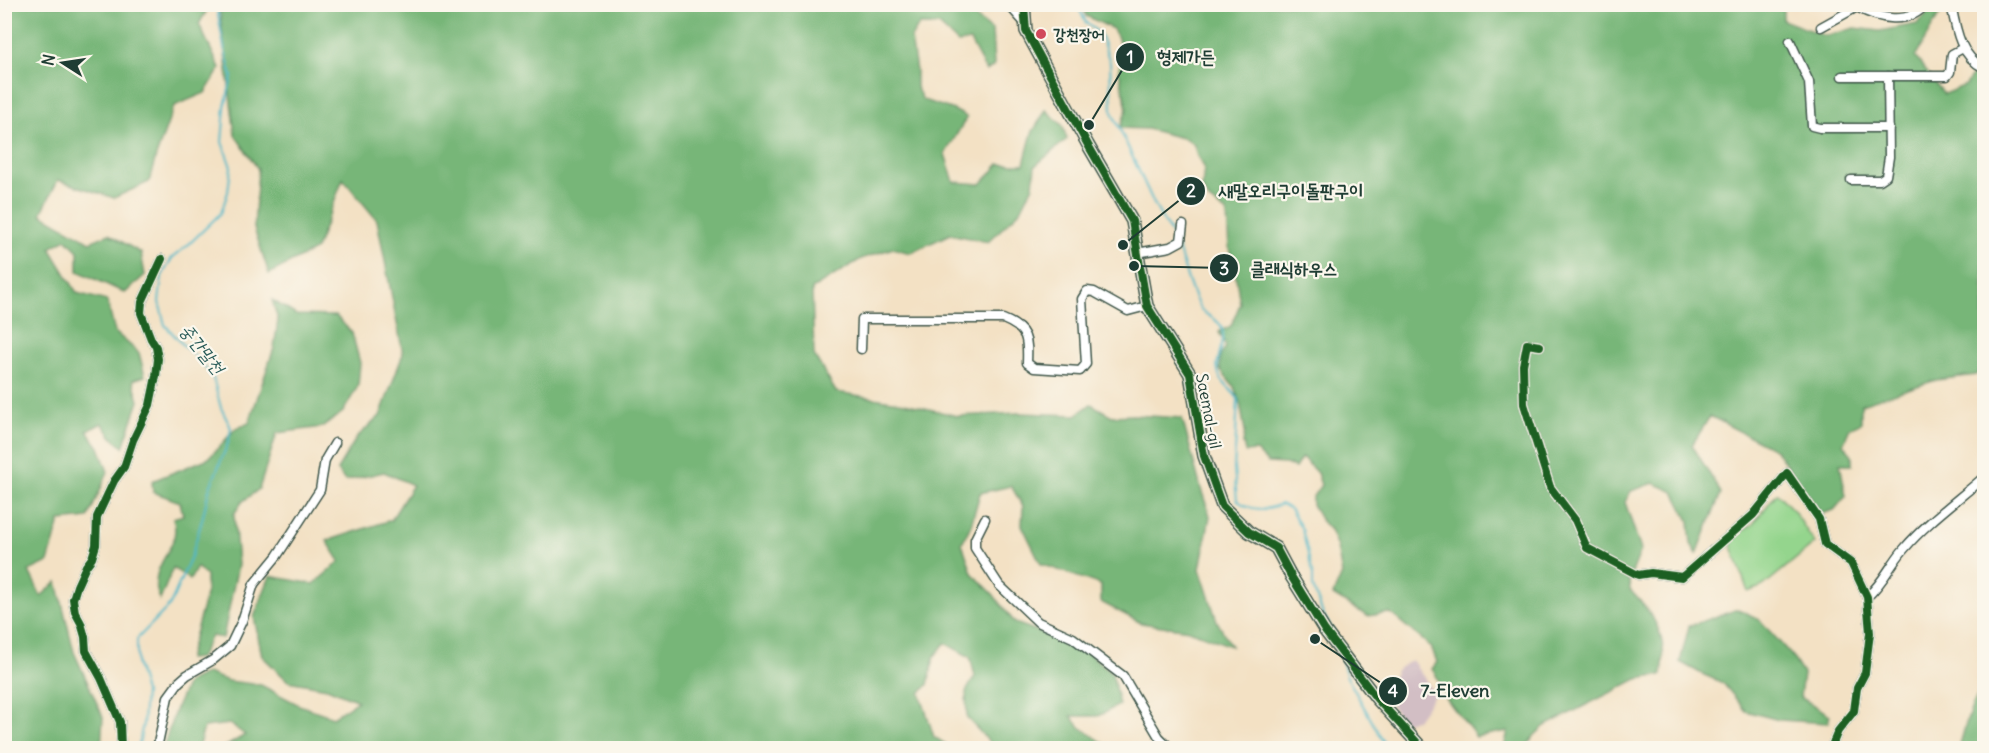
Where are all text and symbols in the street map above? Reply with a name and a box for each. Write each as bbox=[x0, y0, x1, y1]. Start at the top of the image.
place label: 강천장어 bbox=[1053, 24, 1105, 44]
marker: 강천장어 bbox=[1034, 27, 1048, 41]
north arrow bbox=[33, 33, 93, 93]
callout: 형제가든 bbox=[1115, 39, 1227, 75]
text: 1 bbox=[1126, 45, 1134, 68]
text: 형제가든 bbox=[1157, 45, 1215, 68]
text: N bbox=[37, 52, 59, 67]
callout: 새말오리구이돌판구이 bbox=[1176, 173, 1375, 209]
text: 2 bbox=[1186, 179, 1196, 202]
text: 새말오리구이돌판구이 bbox=[1218, 179, 1363, 202]
callout: 클래식하우스 bbox=[1209, 250, 1349, 286]
text: 3 bbox=[1219, 257, 1229, 280]
text: 클래식하우스 bbox=[1251, 257, 1337, 280]
water label: 중간말천 bbox=[175, 319, 231, 380]
street label: Saemal-gil bbox=[1192, 372, 1226, 450]
callout: 7-Eleven bbox=[1378, 673, 1501, 709]
text: 4 bbox=[1388, 679, 1399, 702]
text: 7-Eleven bbox=[1420, 679, 1490, 702]

